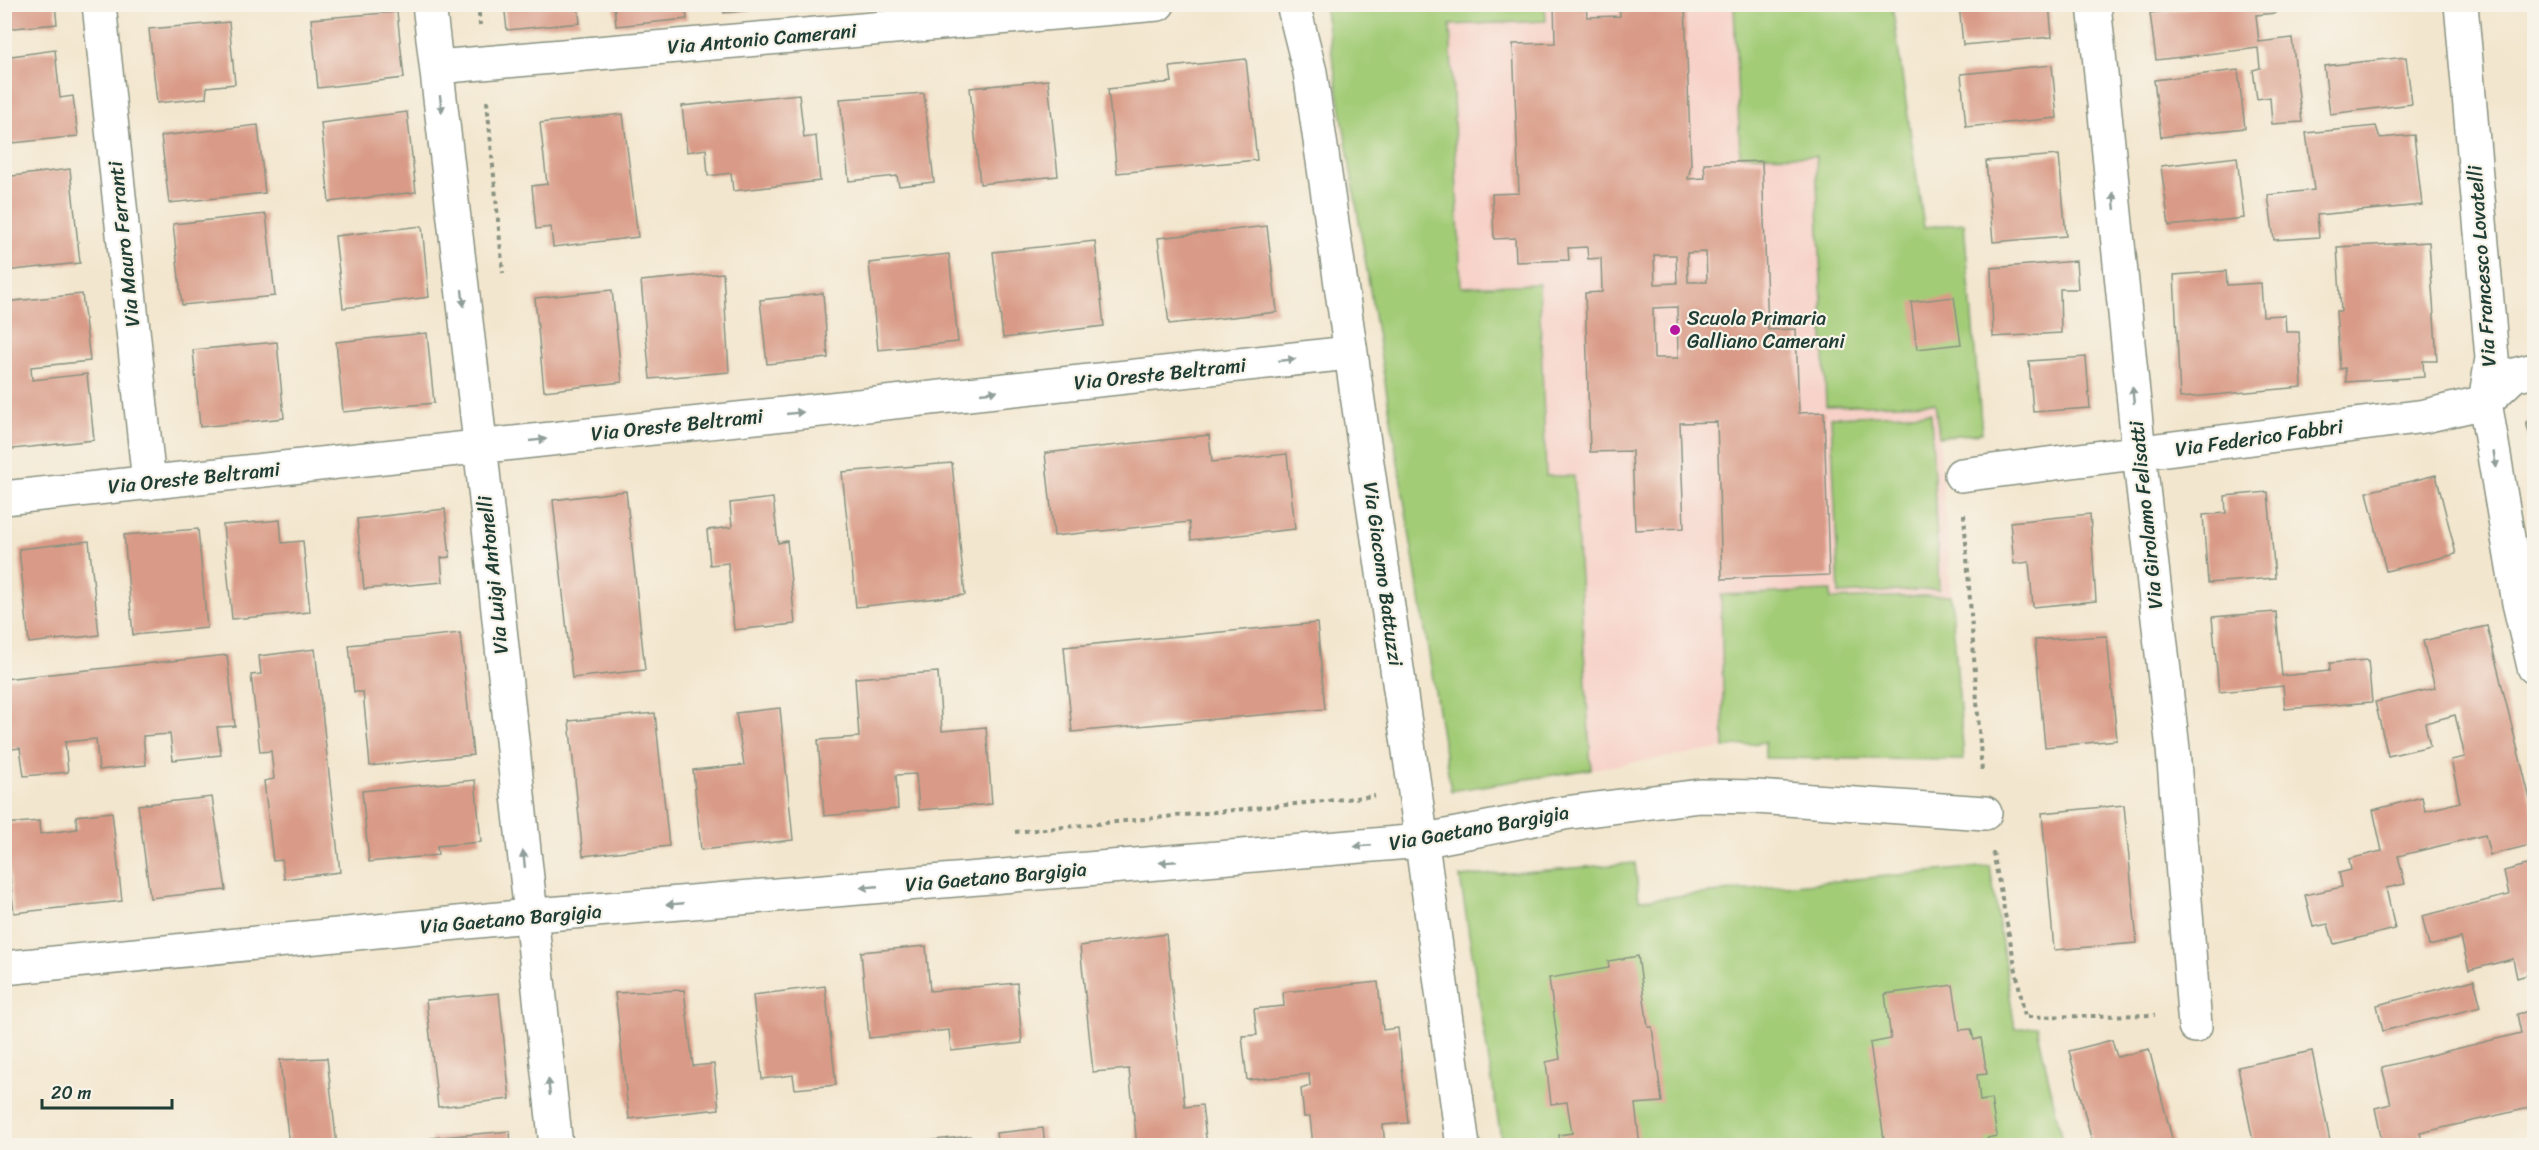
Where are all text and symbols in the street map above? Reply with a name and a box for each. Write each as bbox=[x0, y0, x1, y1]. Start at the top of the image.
street label: Via Antonio Camerani bbox=[666, 13, 858, 65]
one-way arrow bbox=[436, 95, 446, 114]
street label: Via Mauro Ferranti bbox=[98, 158, 150, 328]
street label: Via Francesco Lovatelli bbox=[2457, 164, 2506, 368]
one-way arrow bbox=[2109, 192, 2119, 211]
one-way arrow bbox=[459, 289, 468, 308]
place label: Scuola Primaria Galliano Camerani bbox=[1687, 301, 1846, 359]
marker: Scuola Primaria Galliano Camerani bbox=[1668, 323, 1682, 337]
street label: Via Oreste Beltrami bbox=[1072, 347, 1249, 400]
one-way arrow bbox=[1277, 355, 1296, 365]
one-way arrow bbox=[2128, 386, 2138, 405]
one-way arrow bbox=[979, 387, 998, 397]
street label: Via Oreste Beltrami bbox=[589, 398, 766, 451]
one-way arrow bbox=[785, 408, 804, 417]
street label: Via Federico Fabbri bbox=[2173, 409, 2347, 467]
street label: Via Girolamo Felisatti bbox=[2119, 418, 2173, 611]
one-way arrow bbox=[529, 435, 548, 445]
one-way arrow bbox=[2490, 450, 2499, 469]
street label: Via Oreste Beltrami bbox=[106, 451, 283, 504]
street label: Via Giacomo Battuzzi bbox=[1353, 480, 1413, 669]
street label: Via Luigi Antonelli bbox=[467, 493, 519, 656]
street label: Via Gaetano Bargigia bbox=[1386, 795, 1572, 861]
one-way arrow bbox=[1353, 841, 1372, 851]
one-way arrow bbox=[519, 850, 529, 869]
street label: Via Gaetano Bargigia bbox=[904, 852, 1088, 902]
one-way arrow bbox=[1159, 857, 1178, 867]
one-way arrow bbox=[860, 883, 879, 892]
street label: Via Gaetano Bargigia bbox=[419, 894, 603, 944]
one-way arrow bbox=[665, 899, 684, 909]
scale bar bbox=[42, 1072, 172, 1110]
text: 20 m bbox=[51, 1077, 91, 1109]
one-way arrow bbox=[544, 1078, 554, 1097]

